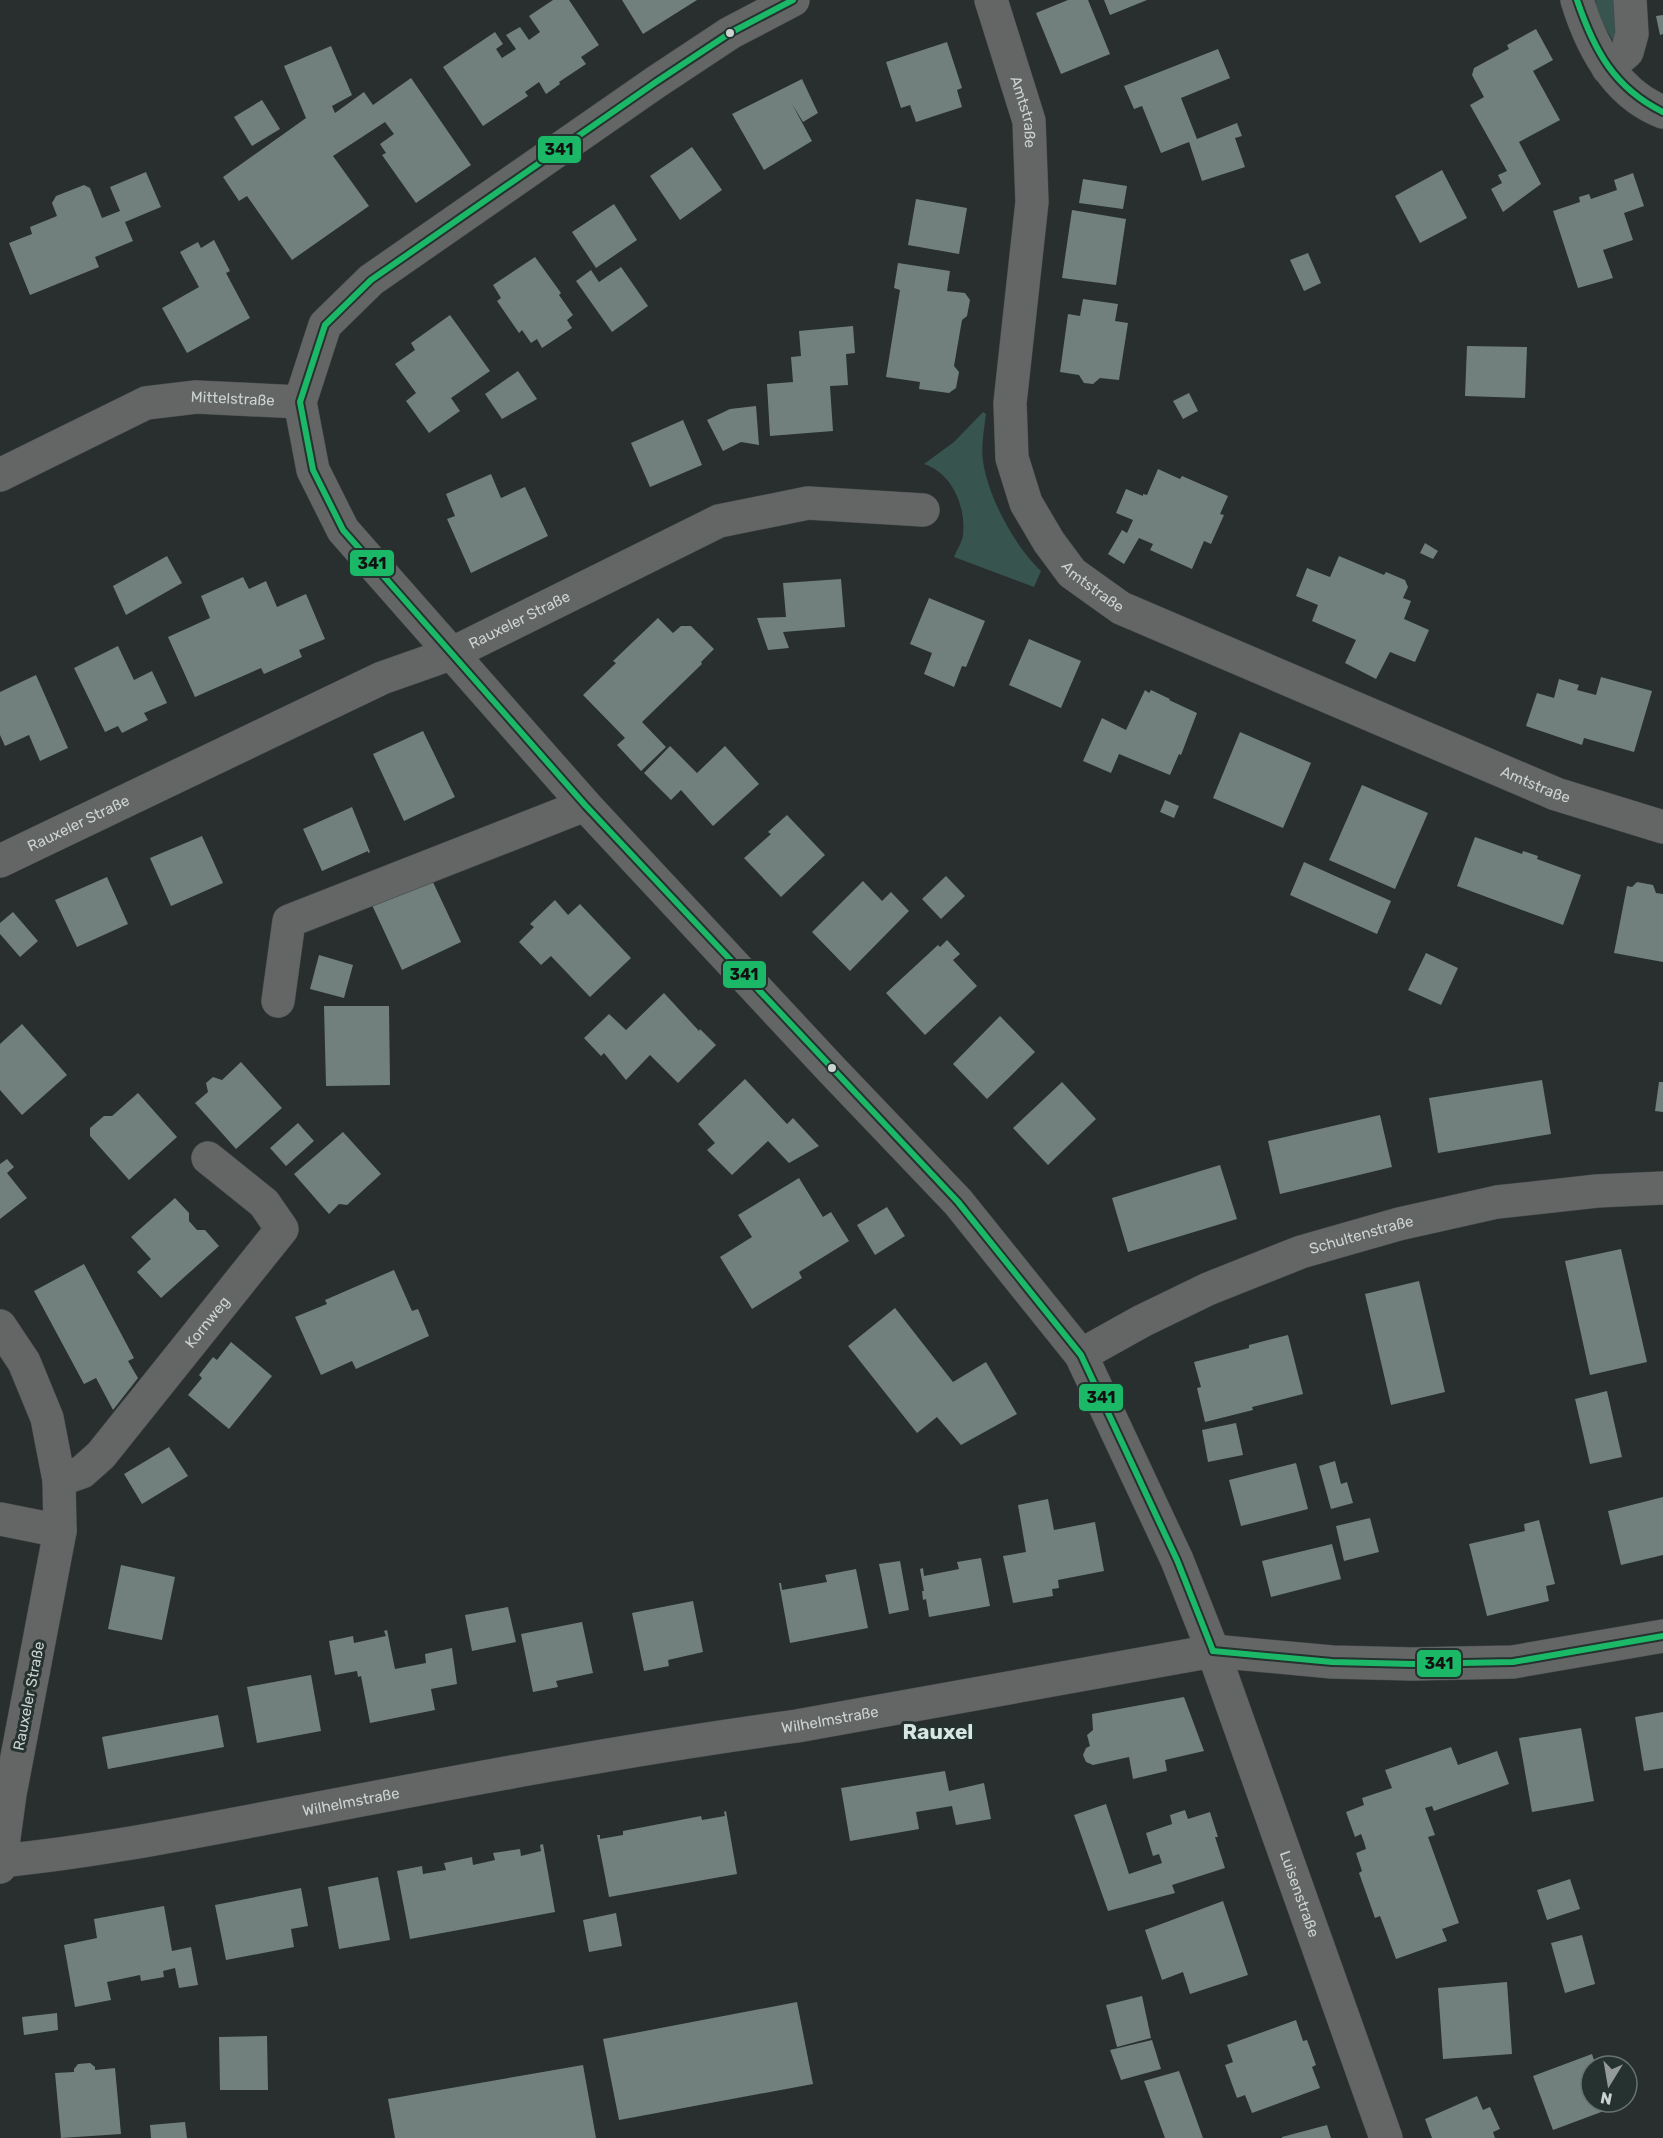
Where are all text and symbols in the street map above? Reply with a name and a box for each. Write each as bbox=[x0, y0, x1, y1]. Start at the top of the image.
unlabelled marker bbox=[724, 27, 736, 39]
street label: Amtstraße bbox=[1006, 74, 1039, 148]
line badge: 341 bbox=[537, 135, 582, 164]
text: 341 bbox=[544, 140, 574, 159]
street label: Mittelstraße bbox=[190, 388, 275, 410]
line badge: 341 bbox=[349, 549, 395, 577]
text: 341 bbox=[357, 554, 387, 573]
street label: Amtstraße bbox=[1058, 558, 1127, 616]
street label: Rauxeler Straße bbox=[466, 587, 573, 653]
street label: Amtstraße bbox=[1498, 762, 1572, 807]
street label: Rauxeler Straße bbox=[25, 791, 132, 855]
line badge: 341 bbox=[722, 960, 767, 989]
text: 341 bbox=[729, 965, 759, 984]
unlabelled marker bbox=[826, 1062, 838, 1074]
street label: Schultenstraße bbox=[1307, 1212, 1415, 1258]
street label: Kornweg bbox=[181, 1293, 233, 1352]
line badge: 341 bbox=[1078, 1383, 1124, 1412]
text: 341 bbox=[1086, 1388, 1116, 1407]
street label: Rauxeler Straße bbox=[10, 1640, 48, 1752]
line badge: 341 bbox=[1416, 1649, 1462, 1678]
text: 341 bbox=[1424, 1654, 1454, 1673]
street label: Wilhelmstraße bbox=[780, 1702, 880, 1737]
district label: Rauxel bbox=[903, 1719, 973, 1744]
street label: Wilhelmstraße bbox=[301, 1784, 401, 1820]
street label: Luisenstraße bbox=[1276, 1848, 1323, 1940]
north arrow bbox=[1579, 2054, 1639, 2114]
text: N bbox=[1599, 2088, 1614, 2109]

